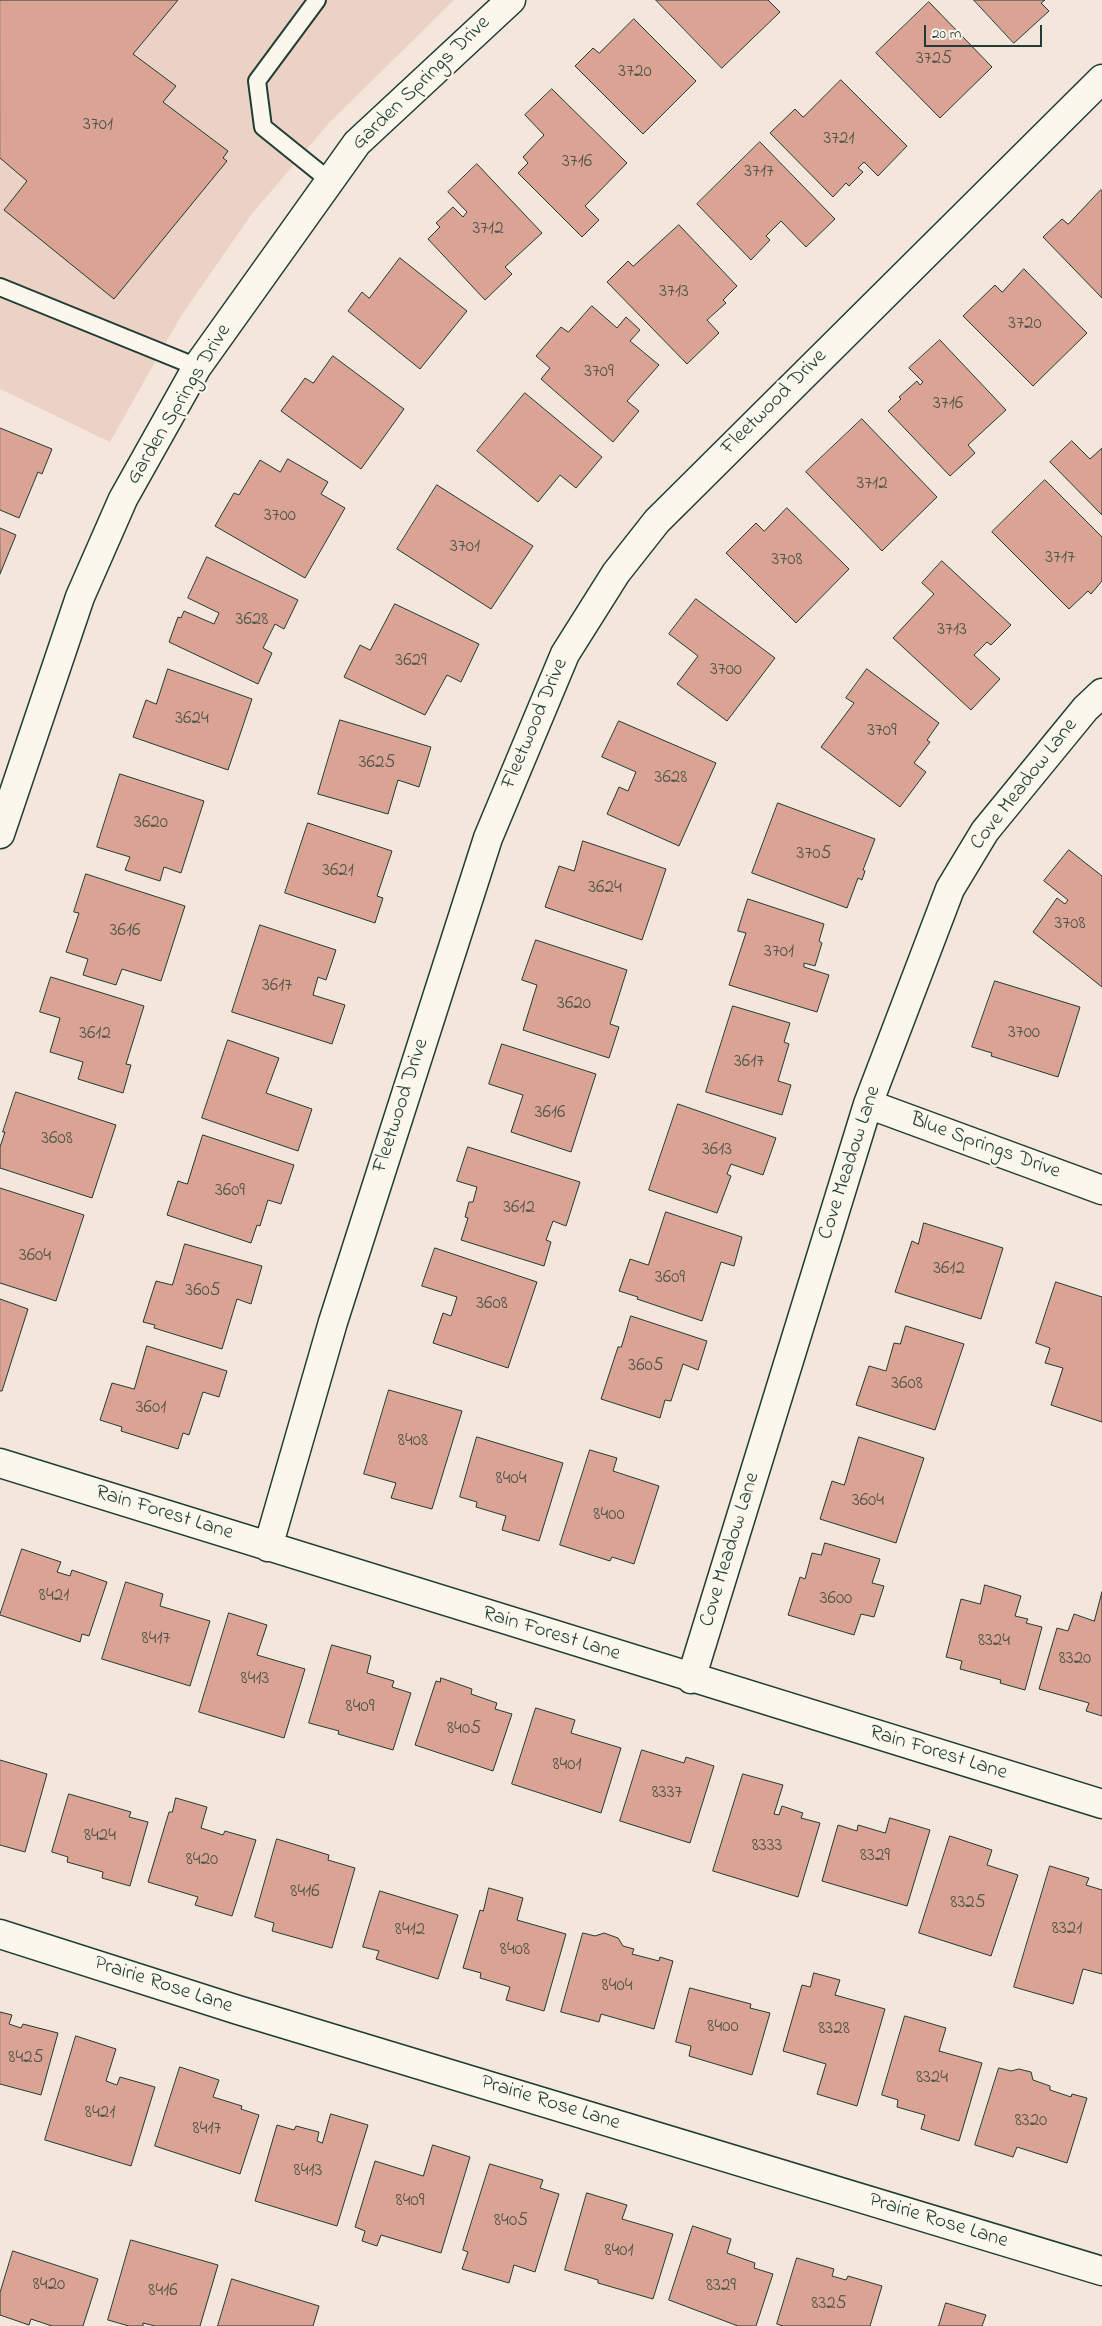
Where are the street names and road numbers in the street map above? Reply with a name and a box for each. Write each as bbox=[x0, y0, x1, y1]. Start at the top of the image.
street label: Garden Springs Drive bbox=[348, 12, 496, 156]
street label: Garden Springs Drive bbox=[122, 320, 238, 490]
street label: Fleetwood Drive bbox=[717, 345, 833, 461]
street label: Fleetwood Drive bbox=[497, 655, 575, 793]
street label: Cove Meadow Lane bbox=[966, 714, 1084, 856]
street label: Fleetwood Drive bbox=[368, 1036, 436, 1176]
street label: Cove Meadow Lane bbox=[814, 1083, 888, 1243]
street label: Blue Springs Drive bbox=[907, 1108, 1063, 1186]
street label: Cove Meadow Lane bbox=[696, 1470, 766, 1630]
street label: Rain Forest Lane bbox=[92, 1481, 236, 1547]
street label: Rain Forest Lane bbox=[479, 1602, 623, 1668]
street label: Rain Forest Lane bbox=[866, 1721, 1010, 1787]
street label: Prairie Rose Lane bbox=[91, 1952, 235, 2020]
street label: Prairie Rose Lane bbox=[477, 2071, 623, 2137]
street label: Prairie Rose Lane bbox=[865, 2189, 1011, 2255]

